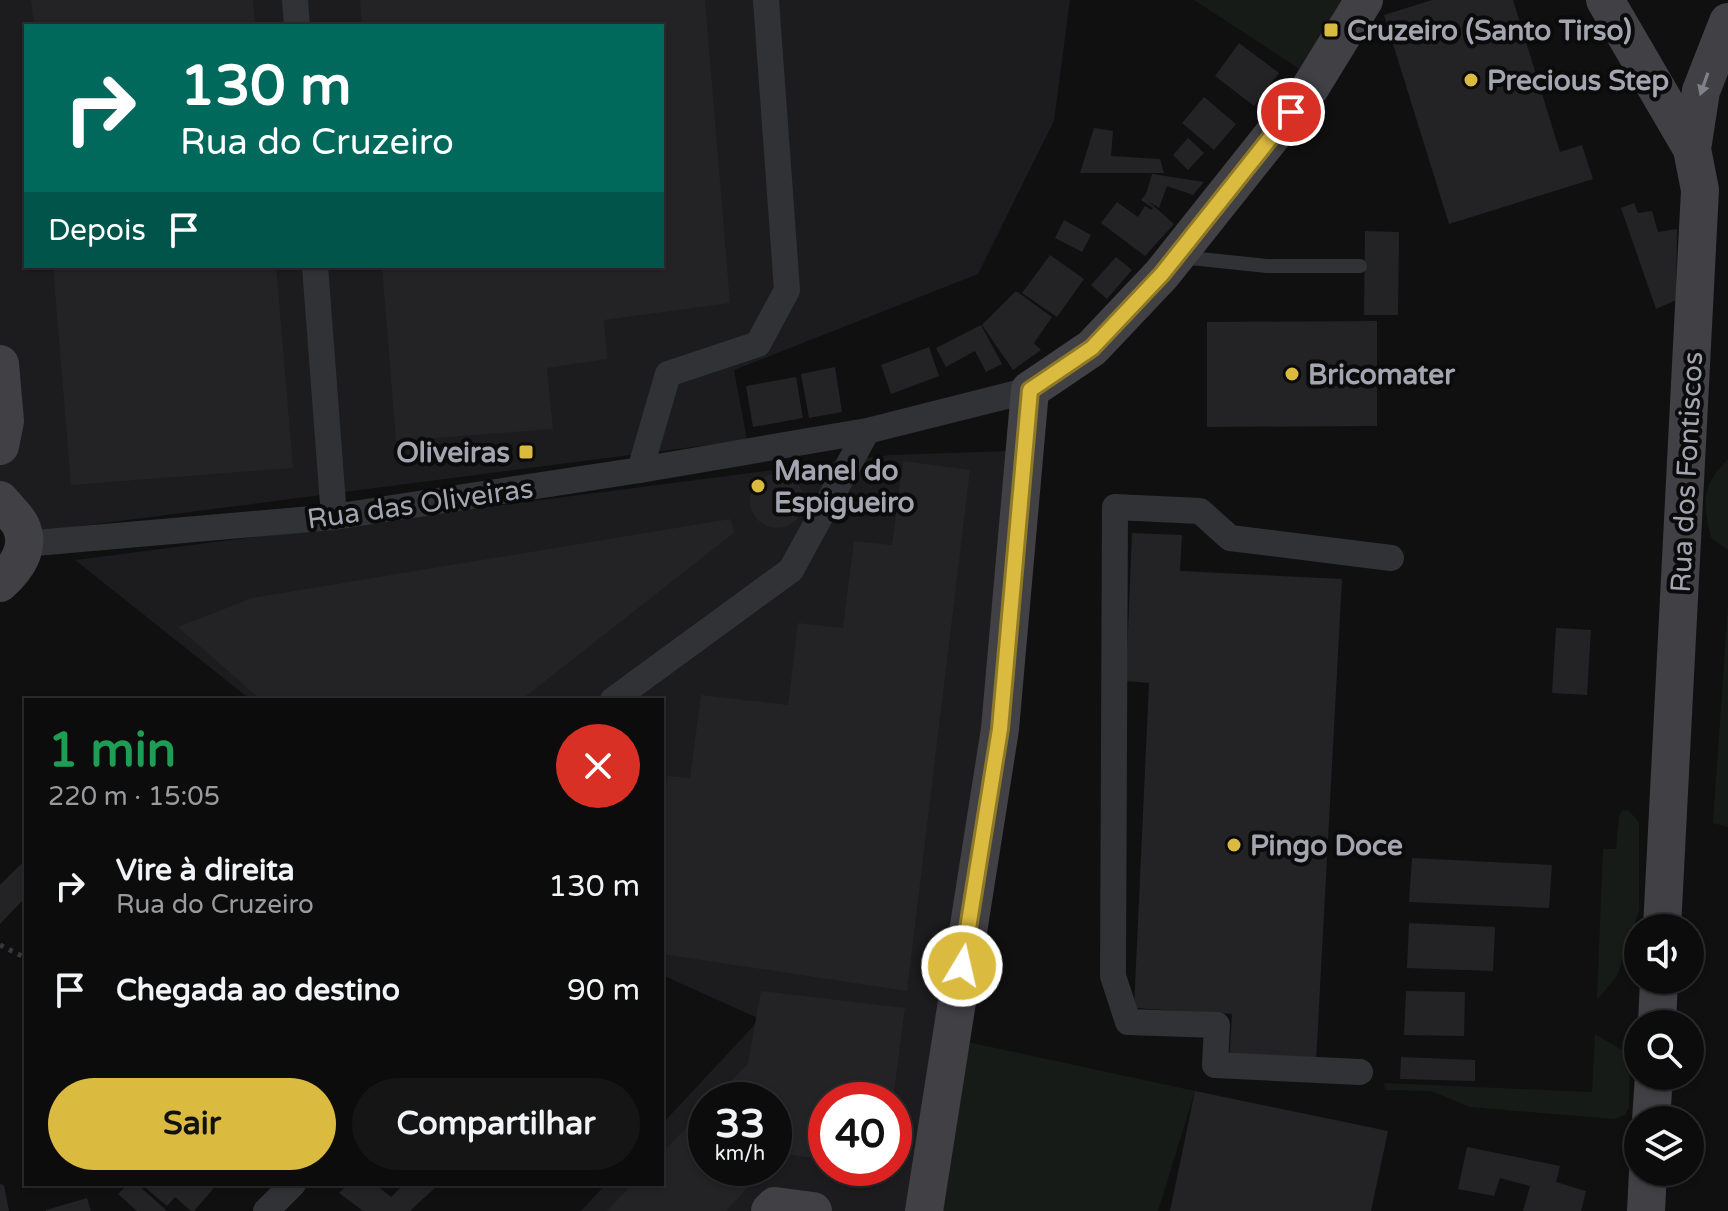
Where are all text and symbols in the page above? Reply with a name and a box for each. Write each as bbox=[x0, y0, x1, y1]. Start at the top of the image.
place label: Cruzeiro (Santo Tirso) bbox=[1347, 14, 1632, 48]
marker: Cruzeiro (Santo Tirso) bbox=[1322, 21, 1340, 39]
text: 130 m bbox=[180, 53, 351, 120]
icon: right bbox=[48, 56, 152, 160]
place label: Precious Step bbox=[1487, 64, 1669, 98]
marker: Precious Step bbox=[1462, 71, 1480, 89]
one-way arrow bbox=[1697, 72, 1710, 96]
pin bbox=[1257, 78, 1325, 146]
icon: arrive bbox=[1269, 90, 1313, 134]
text: Rua do Cruzeiro bbox=[180, 121, 454, 164]
icon: arrive bbox=[162, 208, 206, 252]
text: Depois bbox=[48, 212, 146, 249]
street label: Rua dos Fontiscos bbox=[1664, 351, 1710, 594]
place label: Bricomater bbox=[1308, 358, 1456, 392]
marker: Bricomater bbox=[1283, 365, 1301, 383]
place label: Oliveiras bbox=[396, 436, 510, 470]
marker: Oliveiras bbox=[517, 443, 535, 461]
place label: Manel do Espigueiro bbox=[774, 454, 915, 520]
street label: Rua das Oliveiras bbox=[305, 471, 535, 537]
marker: Manel do Espigueiro bbox=[749, 477, 767, 495]
text: 1 min bbox=[48, 722, 176, 780]
button: close bbox=[556, 724, 640, 808]
text: 220 m · 15:05 bbox=[48, 781, 220, 812]
place label: Pingo Doce bbox=[1250, 829, 1403, 863]
marker: Pingo Doce bbox=[1225, 836, 1243, 854]
text: Vire à direita bbox=[116, 852, 295, 889]
icon: right bbox=[48, 864, 92, 908]
text: 130 m bbox=[548, 868, 640, 905]
text: Rua do Cruzeiro bbox=[116, 889, 314, 920]
map controls bbox=[1624, 914, 1704, 1186]
button: sound bbox=[1624, 914, 1704, 994]
position arrow bbox=[920, 924, 1004, 1008]
icon: arrive bbox=[48, 968, 92, 1012]
text: Chegada ao destino bbox=[116, 972, 400, 1009]
text: 90 m bbox=[567, 972, 640, 1009]
button: search bbox=[1624, 1010, 1704, 1090]
button: Sair bbox=[48, 1078, 336, 1170]
button: Compartilhar bbox=[352, 1078, 640, 1170]
speed limit sign: 40 bbox=[808, 1082, 912, 1186]
text: 33 bbox=[715, 1100, 765, 1148]
button: layers bbox=[1624, 1106, 1704, 1186]
text: km/h bbox=[715, 1142, 765, 1166]

